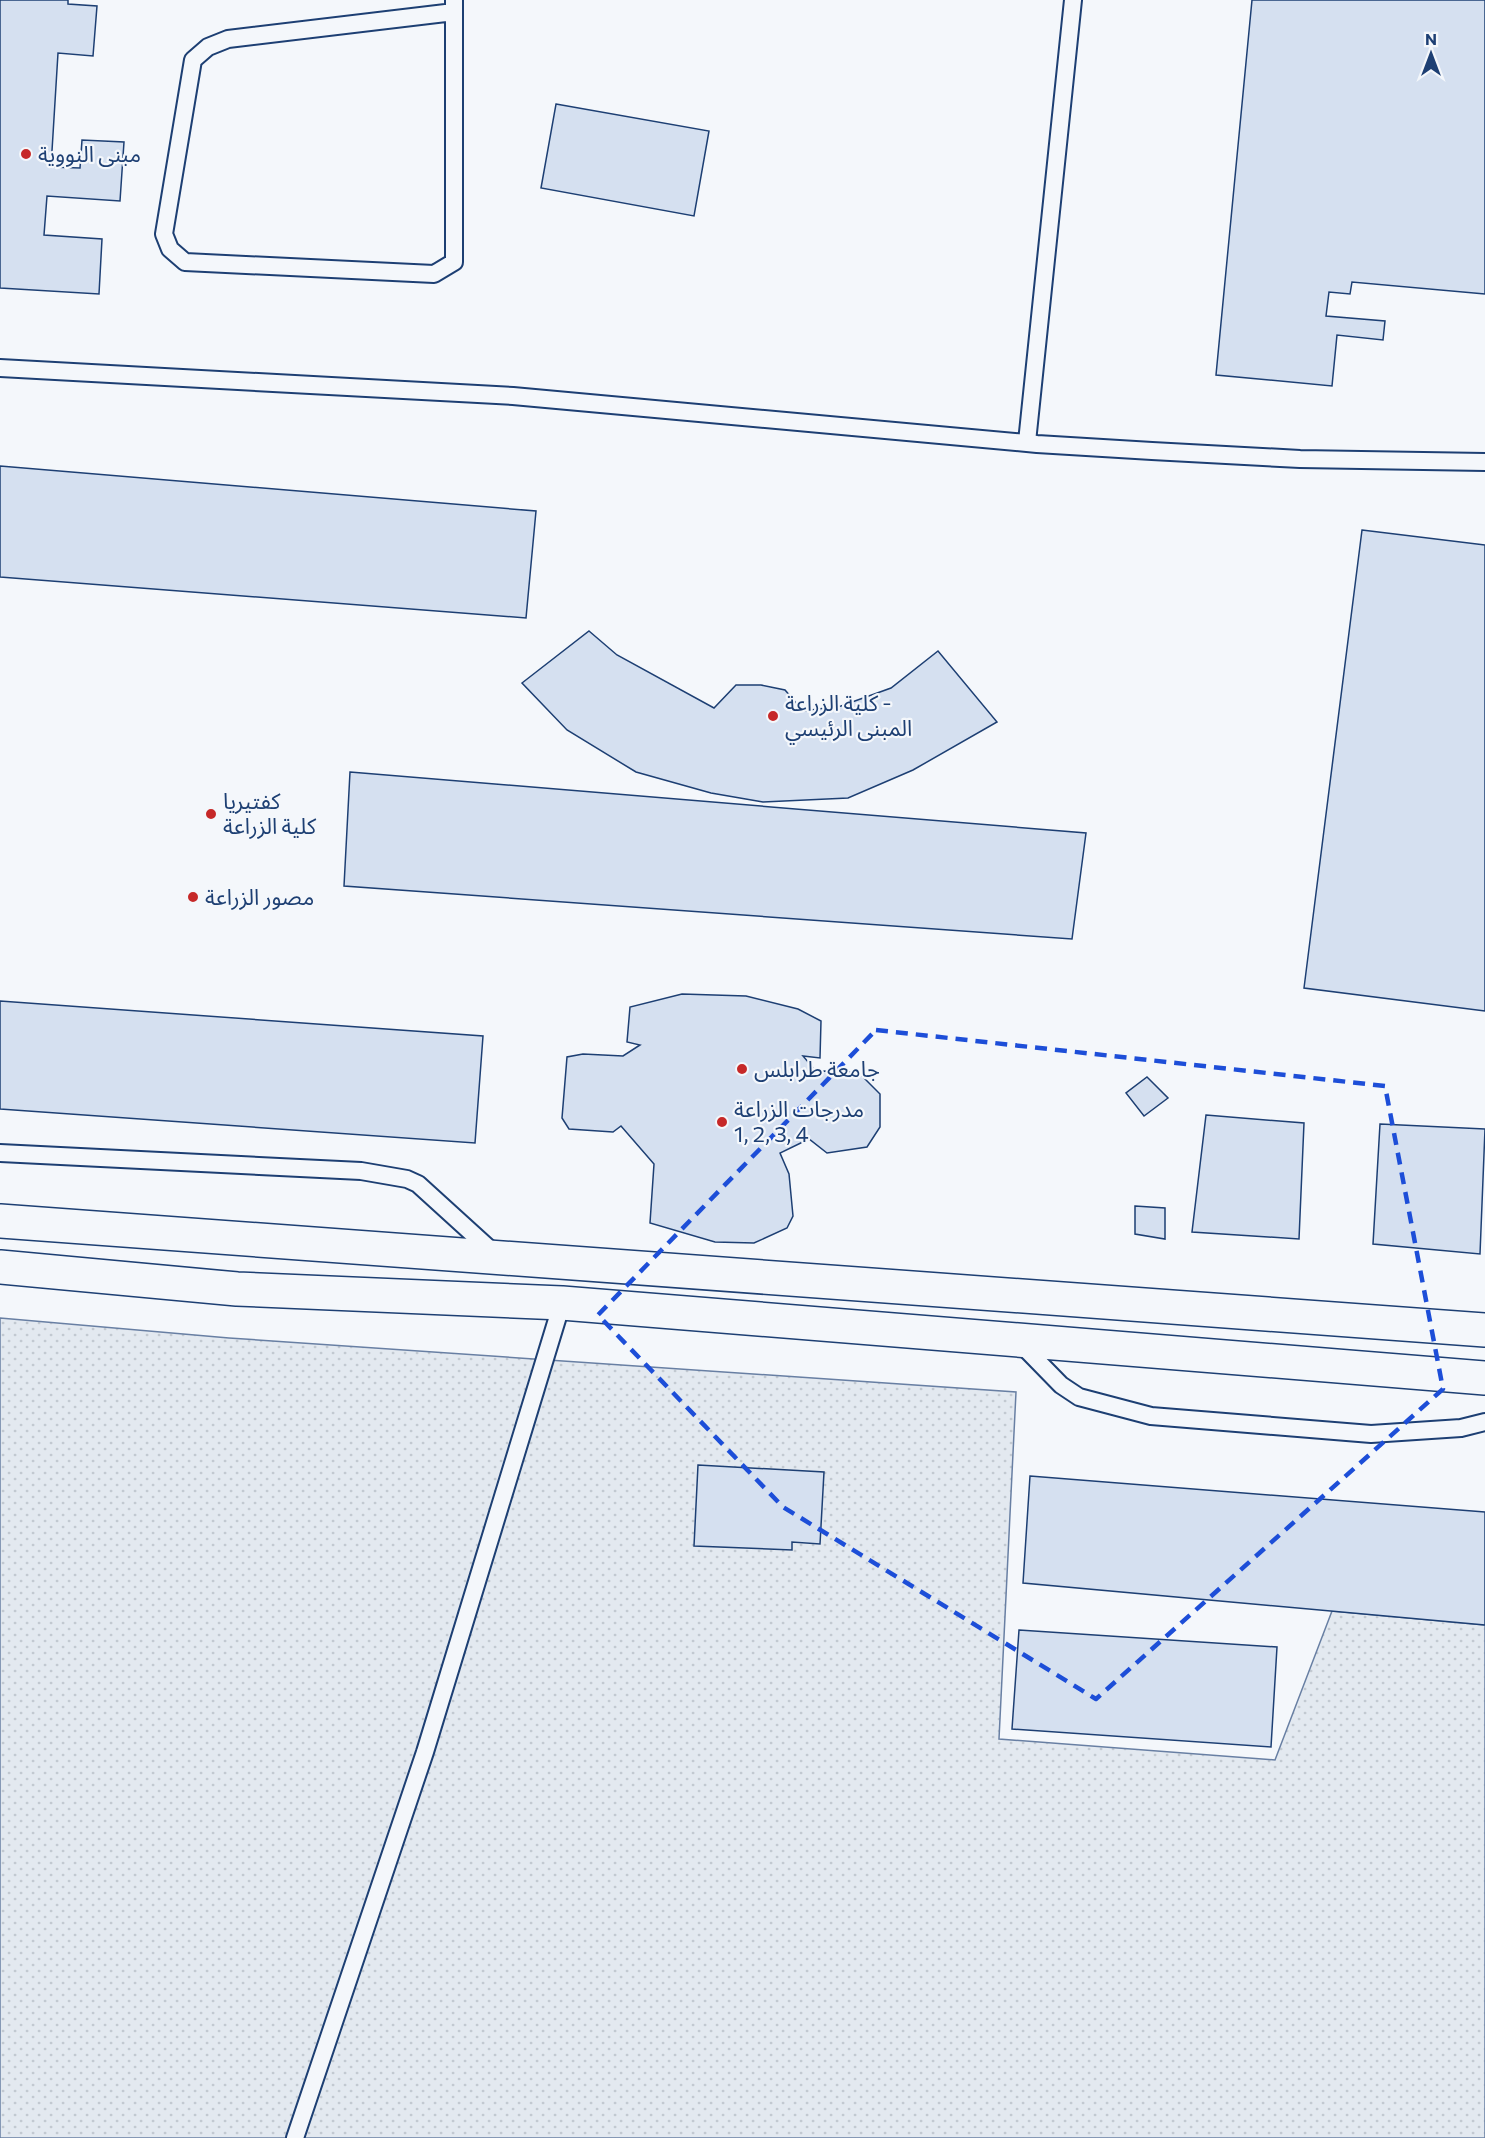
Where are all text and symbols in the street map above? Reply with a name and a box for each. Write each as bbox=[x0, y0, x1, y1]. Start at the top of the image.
north arrow bbox=[1401, 24, 1461, 84]
text: N bbox=[1425, 29, 1437, 48]
place label: مبنى النووية bbox=[38, 140, 141, 167]
marker: مبنى النووية bbox=[19, 147, 33, 161]
place label: كلية الزراعة - المبنى الرئيسي bbox=[785, 689, 912, 745]
marker: كلية الزراعة - المبنى الرئيسي bbox=[766, 709, 780, 723]
place label: كفتيريا كلية الزراعة bbox=[223, 787, 317, 840]
marker: كفتيريا كلية الزراعة bbox=[204, 807, 218, 821]
place label: مصور الزراعة bbox=[205, 883, 314, 911]
marker: مصور الزراعة bbox=[186, 890, 200, 904]
place label: جامعة طرابلس bbox=[754, 1055, 880, 1082]
marker: جامعة طرابلس bbox=[735, 1062, 749, 1076]
place label: مدرجات الزراعة 1, 2, 3, 4 bbox=[734, 1095, 864, 1147]
marker: مدرجات الزراعة 1, 2, 3, 4 bbox=[715, 1115, 729, 1129]

